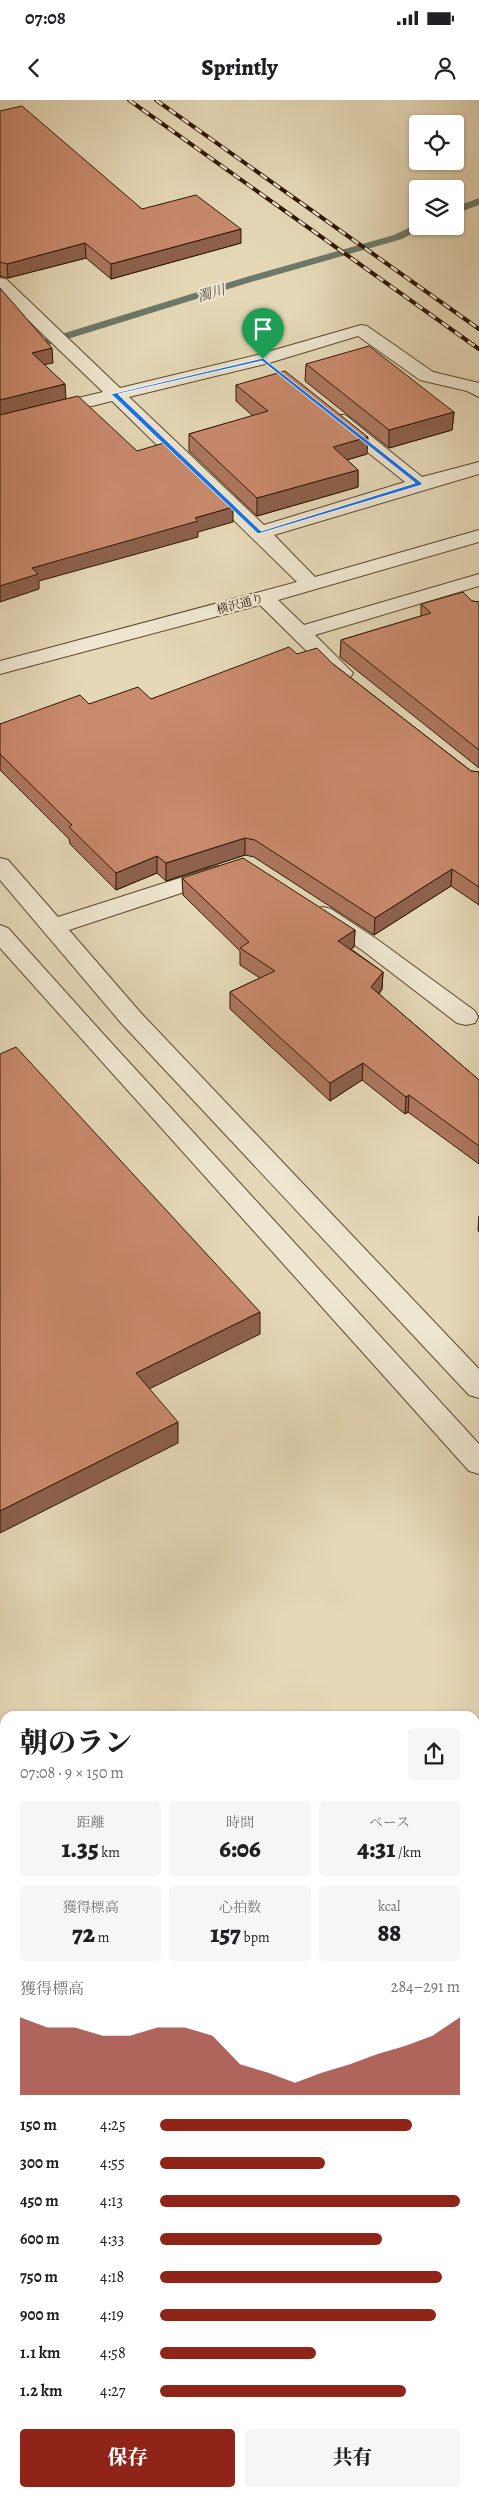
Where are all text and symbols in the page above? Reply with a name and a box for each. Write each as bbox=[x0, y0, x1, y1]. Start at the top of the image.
text: 07:08 bbox=[25, 5, 66, 31]
text: Sprintly bbox=[201, 53, 278, 83]
icon: back bbox=[20, 54, 48, 82]
icon: person bbox=[431, 54, 459, 82]
map controls bbox=[409, 115, 464, 235]
button: locate bbox=[409, 115, 464, 170]
button: layers bbox=[409, 180, 464, 235]
water label: 濁川 bbox=[195, 280, 229, 307]
pin bbox=[242, 308, 284, 359]
icon: arrive bbox=[249, 315, 277, 343]
street label: 横沢通り bbox=[215, 590, 265, 618]
text: 朝のラン bbox=[20, 1724, 132, 1762]
button: share bbox=[408, 1728, 460, 1780]
text: 07:08 · 9 × 150 m bbox=[20, 1762, 124, 1784]
text: 距離 bbox=[77, 1813, 105, 1832]
text: 時間 bbox=[226, 1813, 254, 1832]
text: ペース bbox=[369, 1813, 410, 1832]
text: 1.35 bbox=[61, 1832, 99, 1866]
text: 6:06 bbox=[219, 1832, 261, 1866]
text: 4:31 bbox=[357, 1832, 395, 1866]
text: km bbox=[99, 1843, 120, 1862]
text: /km bbox=[395, 1843, 421, 1862]
text: kcal bbox=[378, 1897, 401, 1916]
text: 獲得標高 bbox=[63, 1898, 119, 1917]
text: 心拍数 bbox=[219, 1898, 261, 1917]
text: 88 bbox=[377, 1916, 401, 1950]
text: 72 bbox=[72, 1917, 95, 1951]
text: 157 bbox=[210, 1917, 241, 1951]
text: m bbox=[95, 1928, 109, 1947]
text: bpm bbox=[241, 1928, 270, 1947]
text: 284–291 m bbox=[391, 1976, 460, 1998]
text: 獲得標高 bbox=[20, 1978, 84, 2000]
text: 150 m bbox=[20, 2114, 57, 2136]
text: 4:25 bbox=[100, 2114, 126, 2136]
text: 300 m bbox=[20, 2152, 59, 2174]
text: 4:55 bbox=[100, 2152, 125, 2174]
text: 450 m bbox=[20, 2190, 59, 2212]
text: 4:13 bbox=[100, 2190, 123, 2212]
text: 600 m bbox=[20, 2228, 60, 2250]
text: 4:33 bbox=[100, 2228, 124, 2250]
text: 750 m bbox=[20, 2266, 58, 2288]
text: 4:18 bbox=[100, 2266, 124, 2288]
text: 900 m bbox=[20, 2304, 60, 2326]
text: 4:19 bbox=[100, 2304, 124, 2326]
text: 1.1 km bbox=[20, 2342, 60, 2364]
text: 4:58 bbox=[100, 2342, 126, 2364]
text: 1.2 km bbox=[20, 2380, 62, 2402]
text: 4:27 bbox=[100, 2380, 125, 2402]
button: 保存 bbox=[20, 2429, 235, 2487]
button: 共有 bbox=[245, 2429, 460, 2487]

